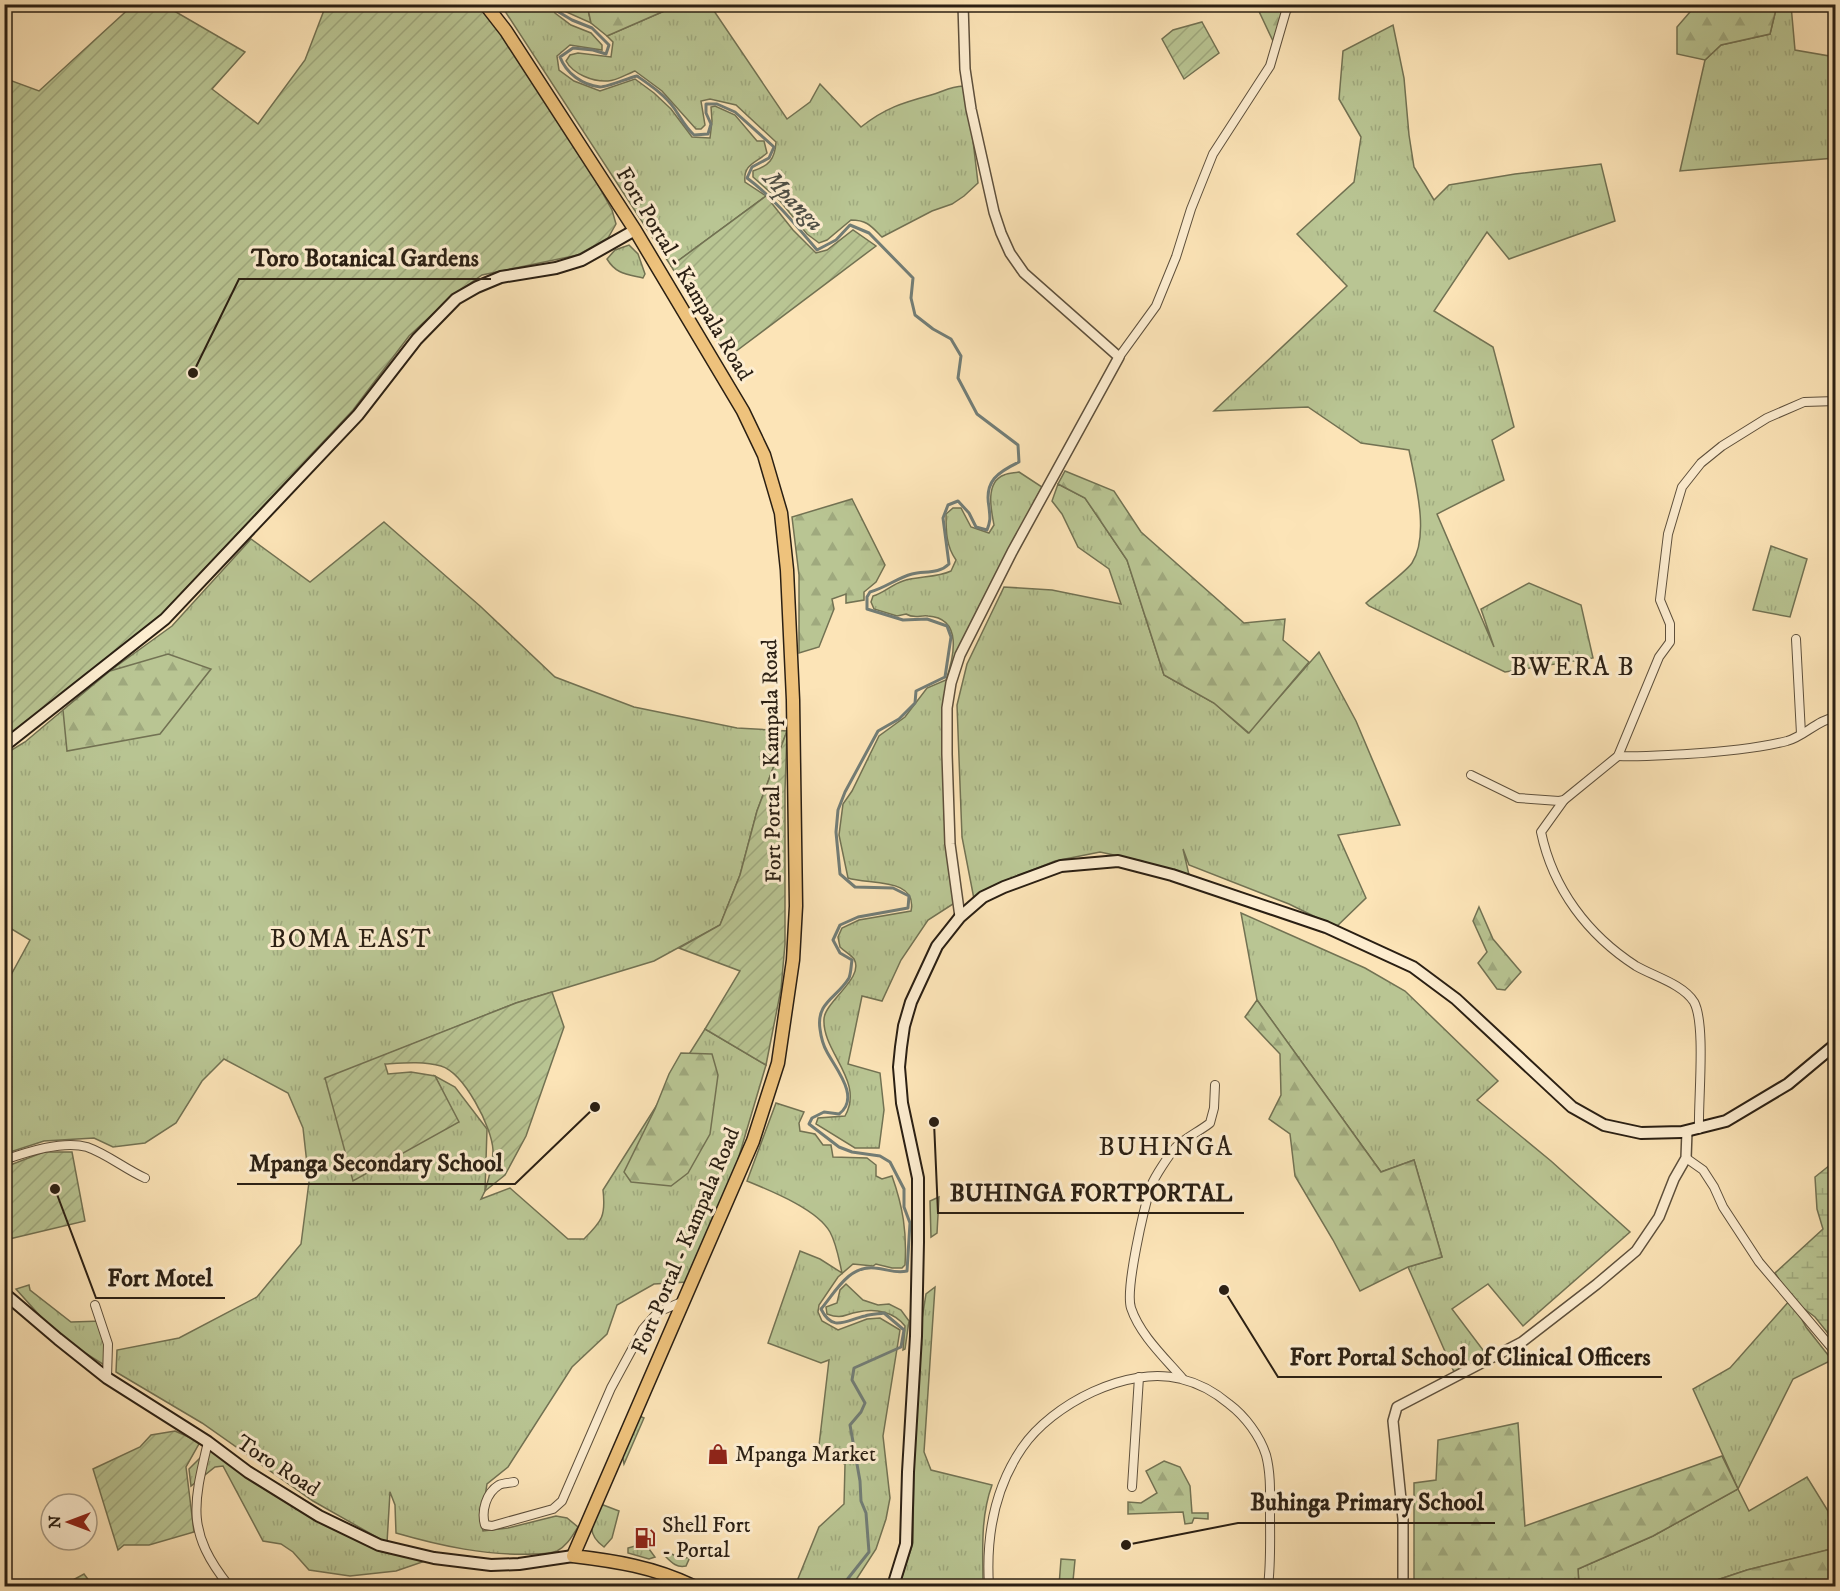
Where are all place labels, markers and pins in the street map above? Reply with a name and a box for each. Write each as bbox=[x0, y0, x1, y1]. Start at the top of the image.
callout: Toro Botanical Gardens bbox=[239, 237, 491, 279]
callout: Mpanga Secondary School bbox=[237, 1142, 515, 1184]
callout: BUHINGA FORTPORTAL bbox=[938, 1171, 1244, 1213]
callout: Fort Motel bbox=[96, 1256, 225, 1298]
callout: Fort Portal School of Clinical Officers bbox=[1278, 1335, 1662, 1377]
place label: Mpanga Market bbox=[735, 1441, 876, 1468]
shop icon: Mpanga Market bbox=[706, 1442, 730, 1466]
callout: Buhinga Primary School bbox=[1238, 1481, 1495, 1523]
place label: Shell Fort - Portal bbox=[662, 1512, 751, 1564]
fuel station icon: Shell Fort - Portal bbox=[633, 1526, 657, 1550]

